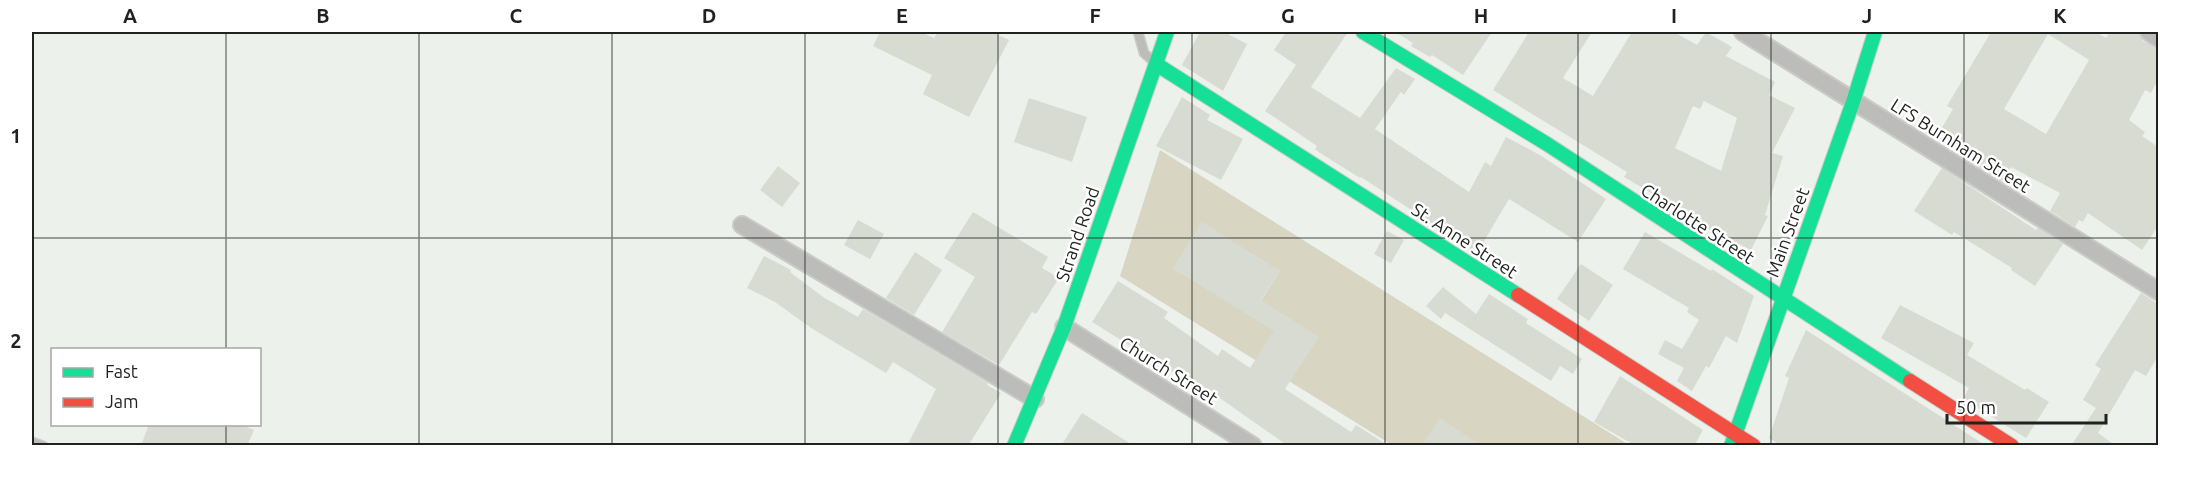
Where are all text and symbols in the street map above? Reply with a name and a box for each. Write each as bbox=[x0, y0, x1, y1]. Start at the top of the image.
text: A bbox=[123, 4, 137, 27]
text: B bbox=[316, 4, 330, 27]
text: C bbox=[510, 4, 523, 27]
text: D bbox=[702, 4, 716, 27]
text: E bbox=[896, 4, 908, 27]
text: F bbox=[1089, 4, 1101, 27]
text: G bbox=[1281, 4, 1295, 27]
text: H bbox=[1474, 4, 1488, 27]
text: I bbox=[1671, 4, 1677, 27]
text: J bbox=[1862, 4, 1872, 27]
text: K bbox=[2053, 4, 2067, 27]
street label: LFS Burnham Street bbox=[1888, 94, 2034, 196]
text: 1 bbox=[10, 124, 22, 147]
street label: Charlotte Street bbox=[1638, 179, 1758, 267]
street label: Strand Road bbox=[1051, 184, 1103, 284]
street label: Main Street bbox=[1762, 184, 1812, 280]
street label: St. Anne Street bbox=[1408, 198, 1522, 282]
text: 2 bbox=[10, 329, 22, 352]
street label: Church Street bbox=[1116, 332, 1222, 408]
legend bbox=[51, 348, 261, 426]
text: Fast bbox=[105, 361, 138, 381]
scale bar bbox=[1947, 387, 2106, 425]
text: Jam bbox=[105, 391, 139, 411]
text: 50 m bbox=[1956, 397, 1996, 417]

